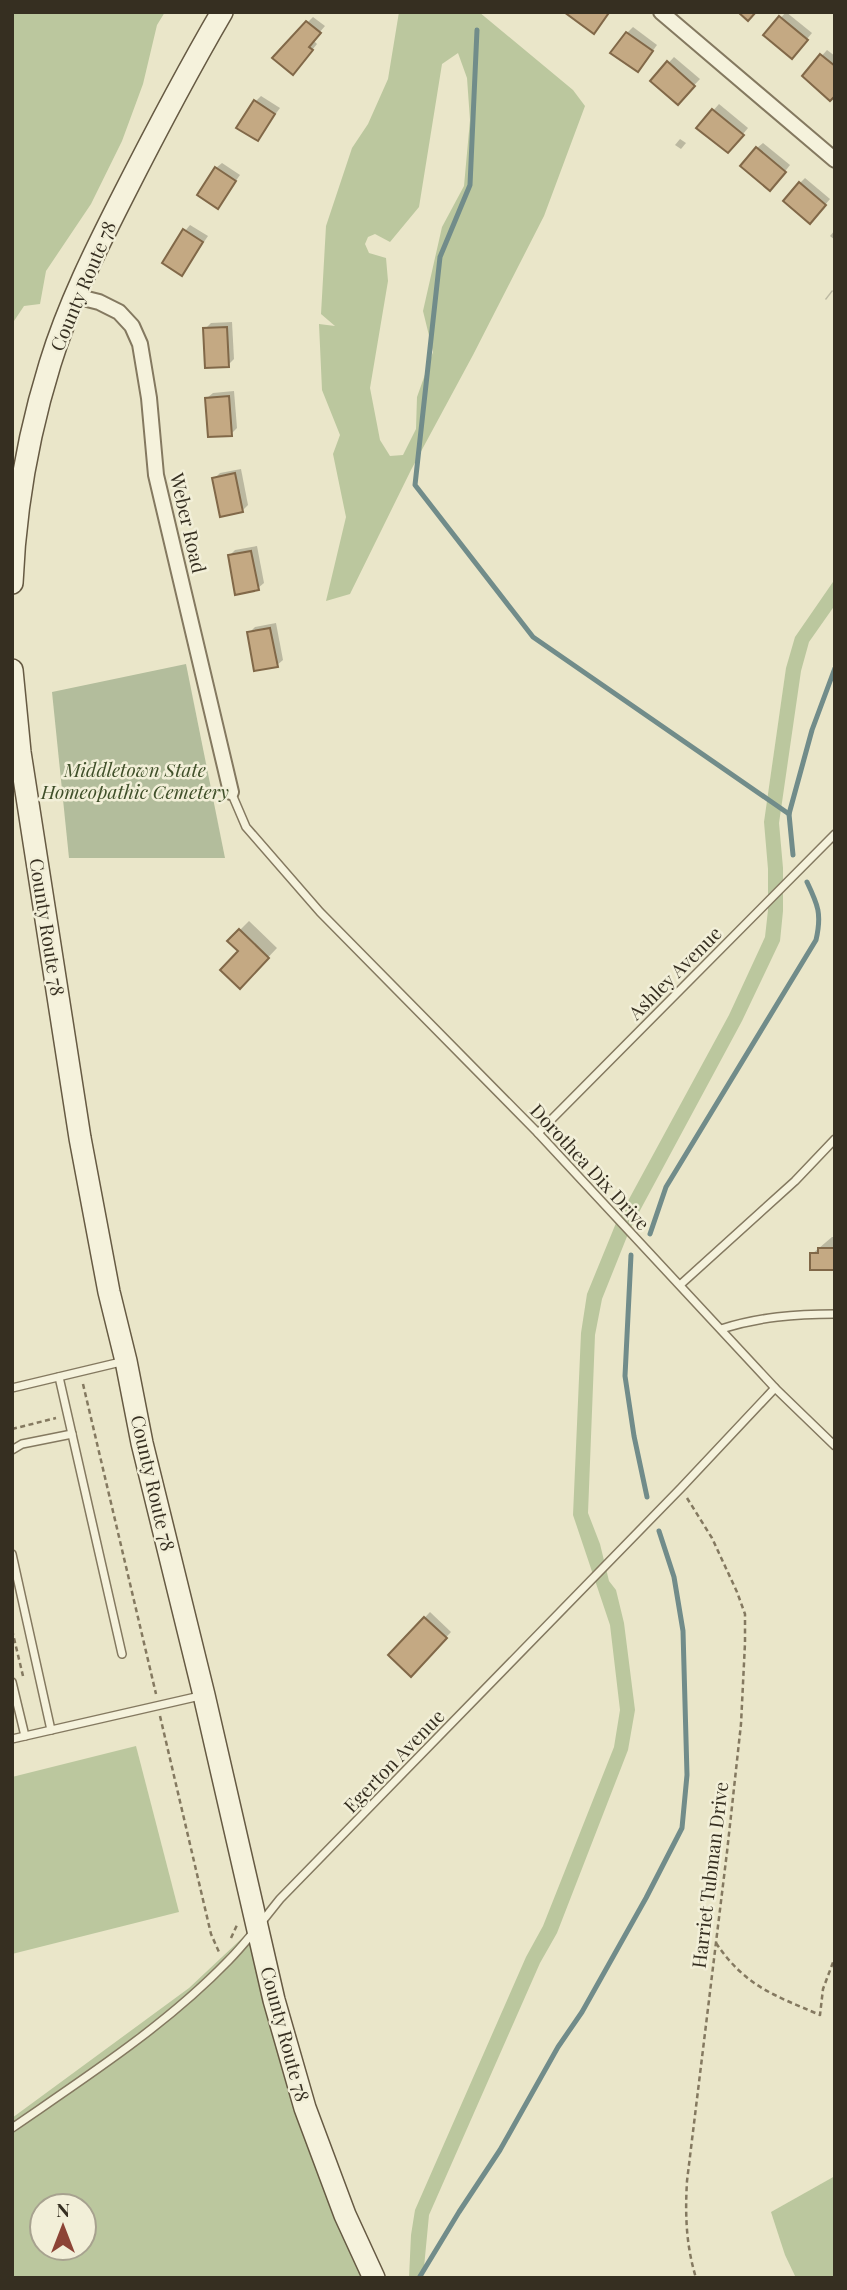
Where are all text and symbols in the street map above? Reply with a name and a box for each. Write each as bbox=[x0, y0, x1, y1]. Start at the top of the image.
street label: County Route 78 bbox=[43, 217, 121, 355]
street label: Weber Road bbox=[165, 469, 213, 575]
park label: Middletown State Homeopathic Cemetery bbox=[40, 756, 229, 804]
street label: County Route 78 bbox=[24, 856, 72, 997]
street label: Ashley Avenue bbox=[621, 920, 727, 1025]
street label: Dorothea Dix Drive bbox=[525, 1097, 656, 1235]
street label: County Route 78 bbox=[126, 1412, 182, 1553]
street label: Egerton Avenue bbox=[337, 1703, 449, 1818]
street label: Harriet Tubman Drive bbox=[685, 1780, 733, 1970]
street label: County Route 78 bbox=[255, 1963, 316, 2104]
north arrow bbox=[28, 2192, 98, 2262]
text: N bbox=[56, 2196, 70, 2222]

